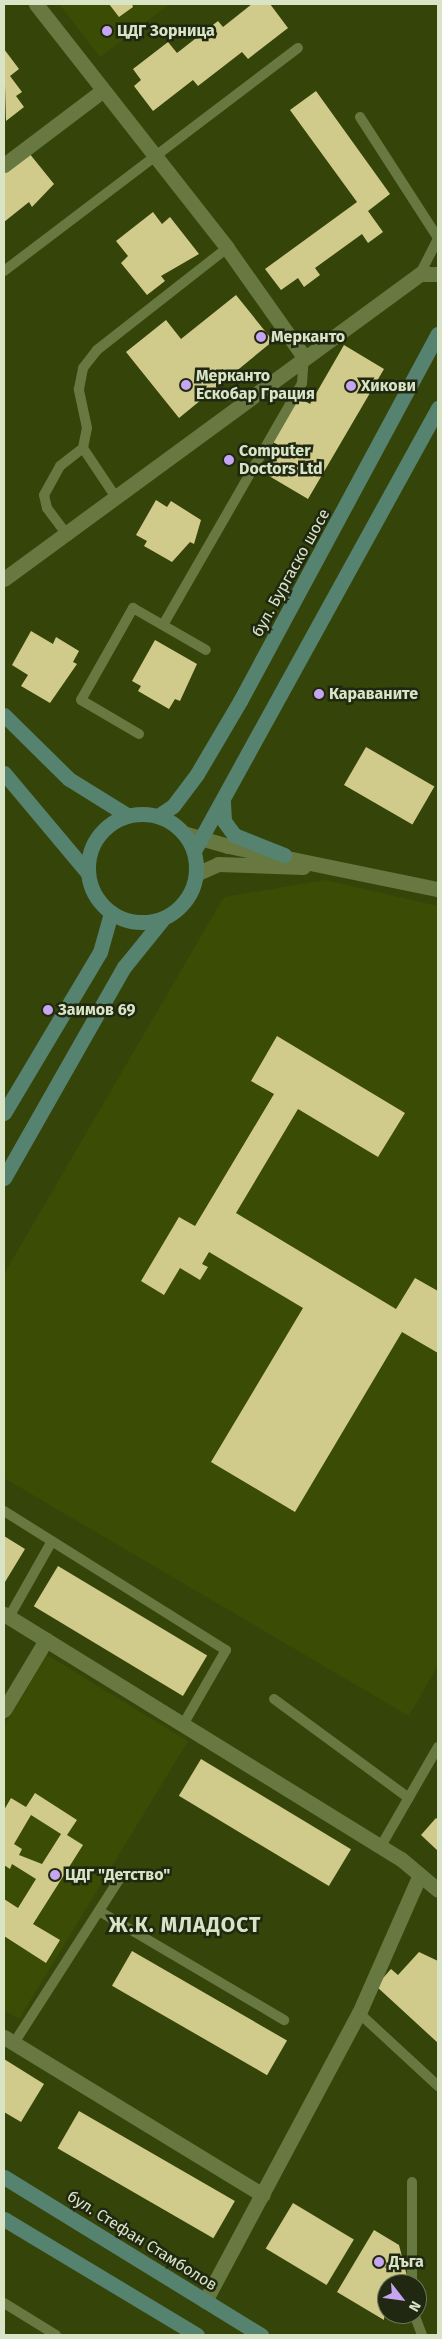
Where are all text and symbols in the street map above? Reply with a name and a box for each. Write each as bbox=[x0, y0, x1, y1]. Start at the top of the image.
place label: ЦДГ Зорница bbox=[117, 21, 215, 41]
marker: ЦДГ Зорница bbox=[101, 25, 113, 37]
place label: Мерканто bbox=[271, 327, 345, 347]
marker: Мерканто bbox=[255, 331, 267, 343]
place label: Мерканто Ескобар Грация bbox=[196, 366, 315, 404]
place label: Хикови bbox=[361, 376, 416, 396]
marker: Мерканто Ескобар Грация bbox=[180, 379, 192, 391]
marker: Хикови bbox=[345, 380, 357, 392]
place label: Computer Doctors Ltd bbox=[239, 441, 323, 479]
marker: Computer Doctors Ltd bbox=[223, 454, 235, 466]
street label: бул. Бургаско шосе bbox=[248, 506, 334, 640]
place label: Караваните bbox=[329, 684, 418, 704]
marker: Караваните bbox=[313, 688, 325, 700]
place label: Заимов 69 bbox=[58, 1000, 135, 1020]
marker: Заимов 69 bbox=[42, 1004, 54, 1016]
place label: ЦДГ "Детство" bbox=[65, 1865, 170, 1885]
marker: ЦДГ "Детство" bbox=[49, 1869, 61, 1881]
district label: Ж.К. МЛАДОСТ bbox=[107, 1912, 263, 1938]
street label: бул. Стефан Стамболов bbox=[63, 2187, 221, 2295]
place label: Дъга bbox=[389, 2252, 424, 2272]
marker: Дъга bbox=[373, 2256, 385, 2268]
north arrow bbox=[377, 2274, 427, 2324]
text: N bbox=[405, 2298, 424, 2315]

